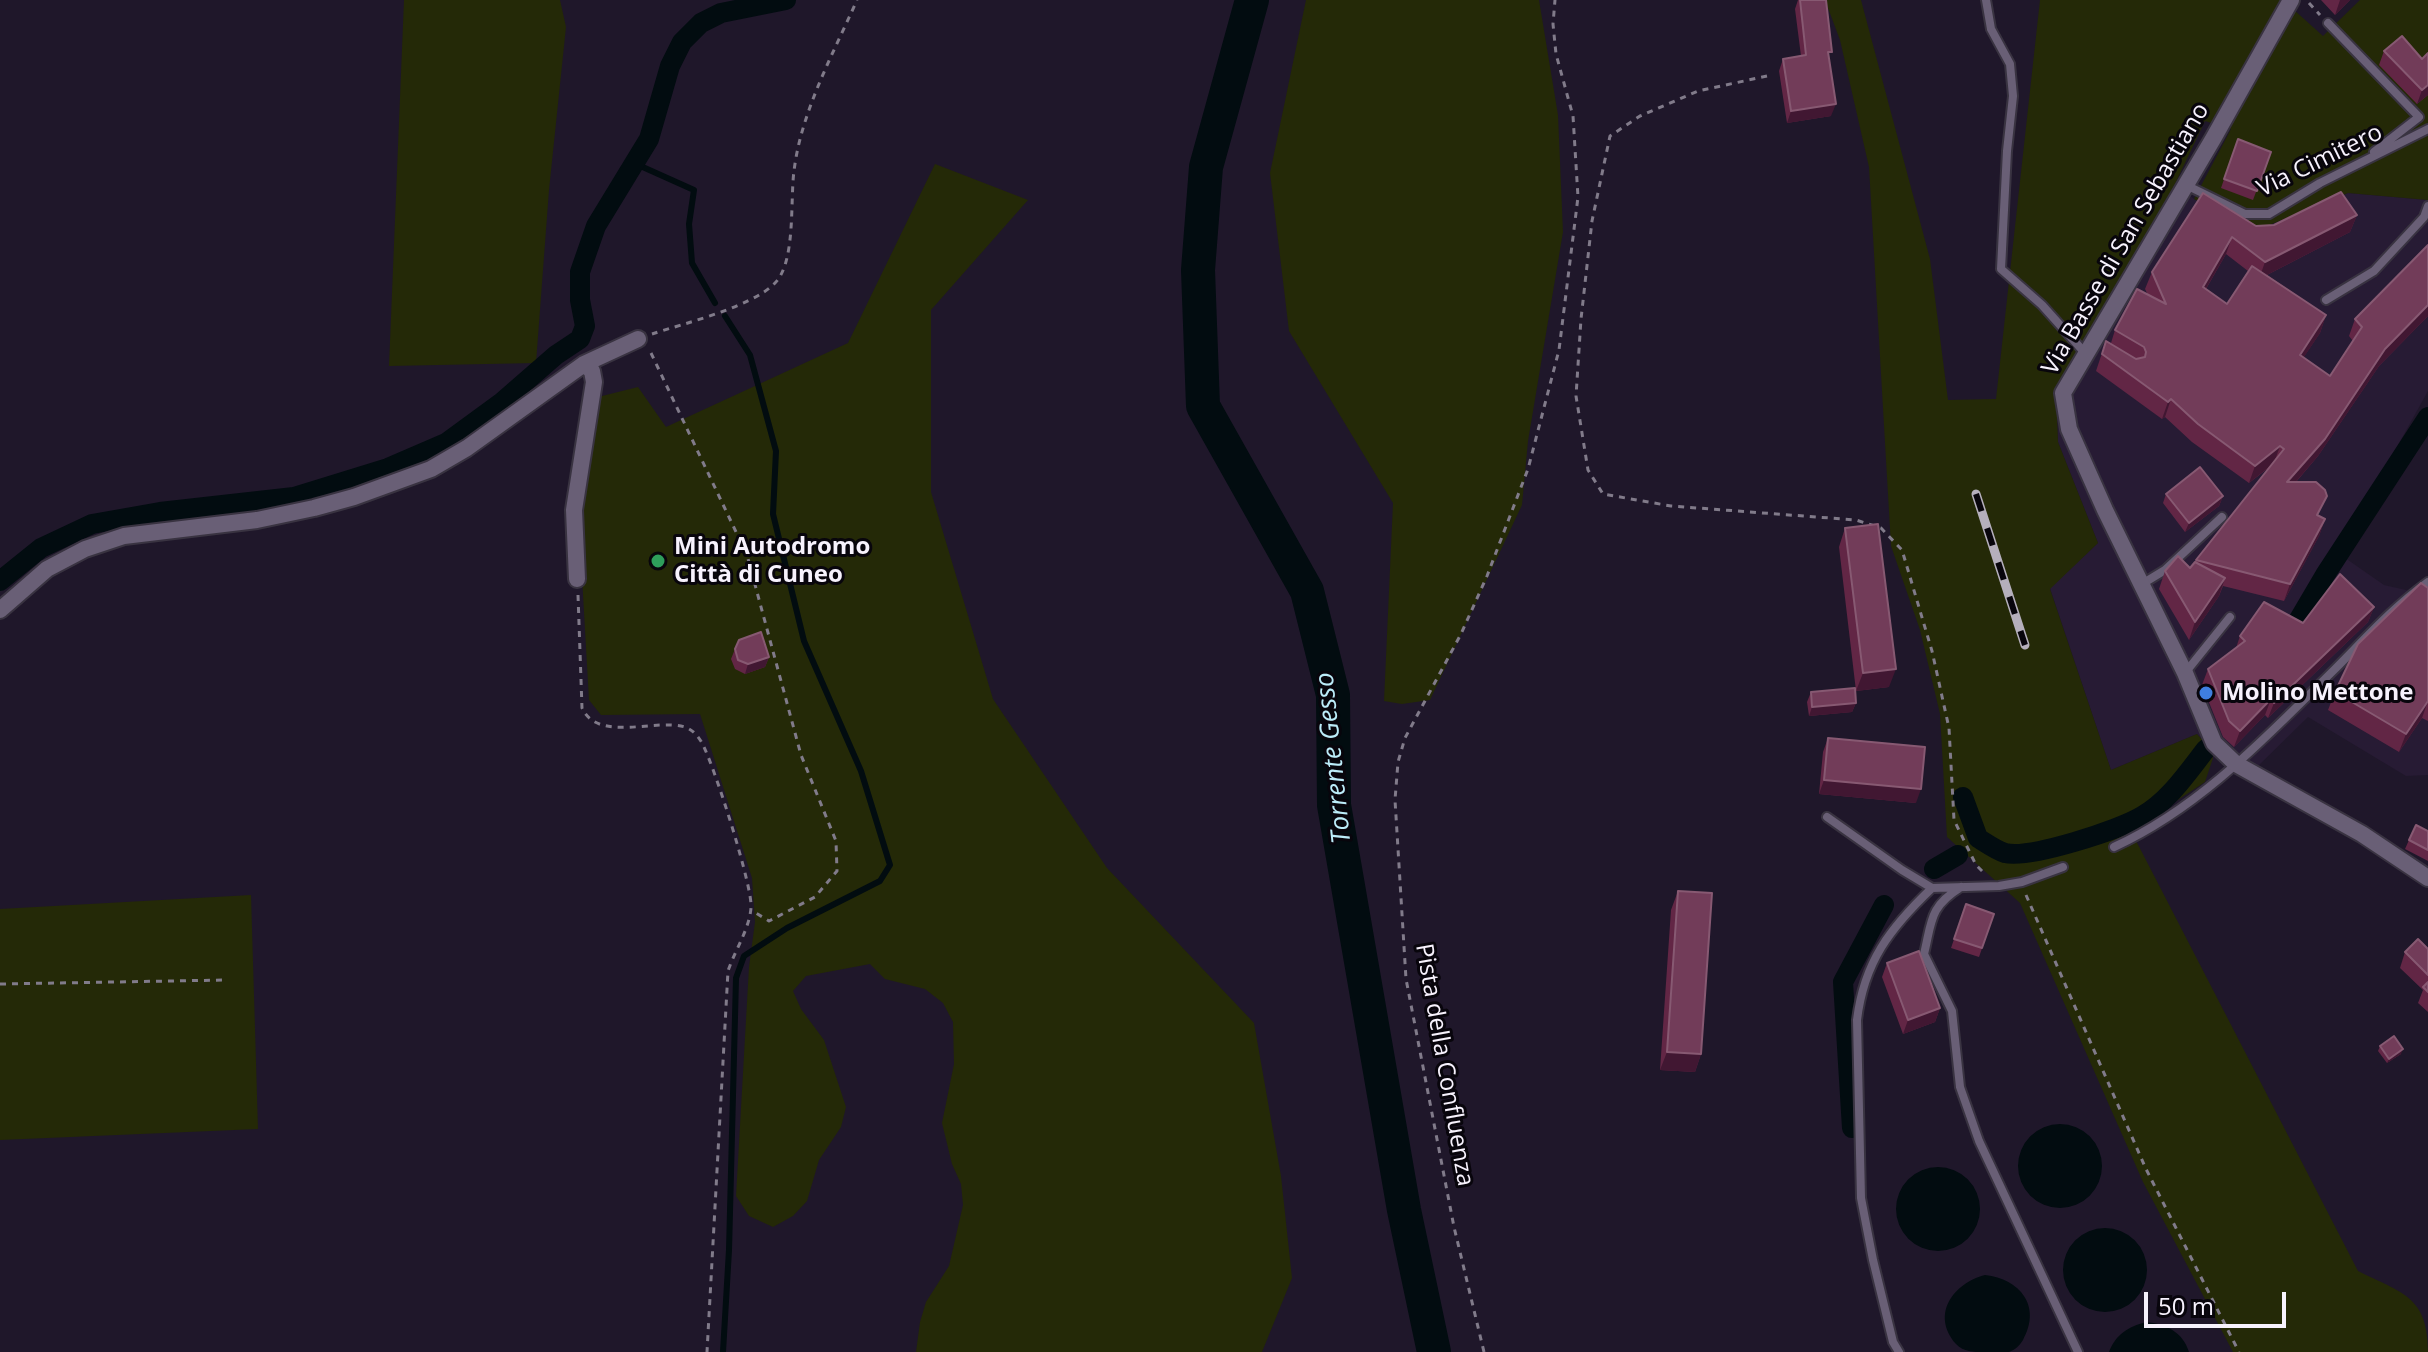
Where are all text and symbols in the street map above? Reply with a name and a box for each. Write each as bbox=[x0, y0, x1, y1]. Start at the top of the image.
street label: Via Basse di San Sebastiano bbox=[2036, 98, 2216, 380]
street label: Via Cimitero bbox=[2253, 118, 2387, 204]
place label: Mini Autodromo Città di Cuneo bbox=[674, 533, 870, 589]
marker: Mini Autodromo Città di Cuneo bbox=[649, 552, 667, 570]
water label: Torrente Gesso bbox=[1309, 671, 1359, 845]
place label: Molino Mettone bbox=[2222, 679, 2413, 707]
marker: Molino Mettone bbox=[2197, 684, 2215, 702]
street label: Pista della Confluenza bbox=[1408, 941, 1480, 1189]
scale bar bbox=[2148, 1276, 2290, 1326]
text: 50 m bbox=[2158, 1289, 2214, 1322]

